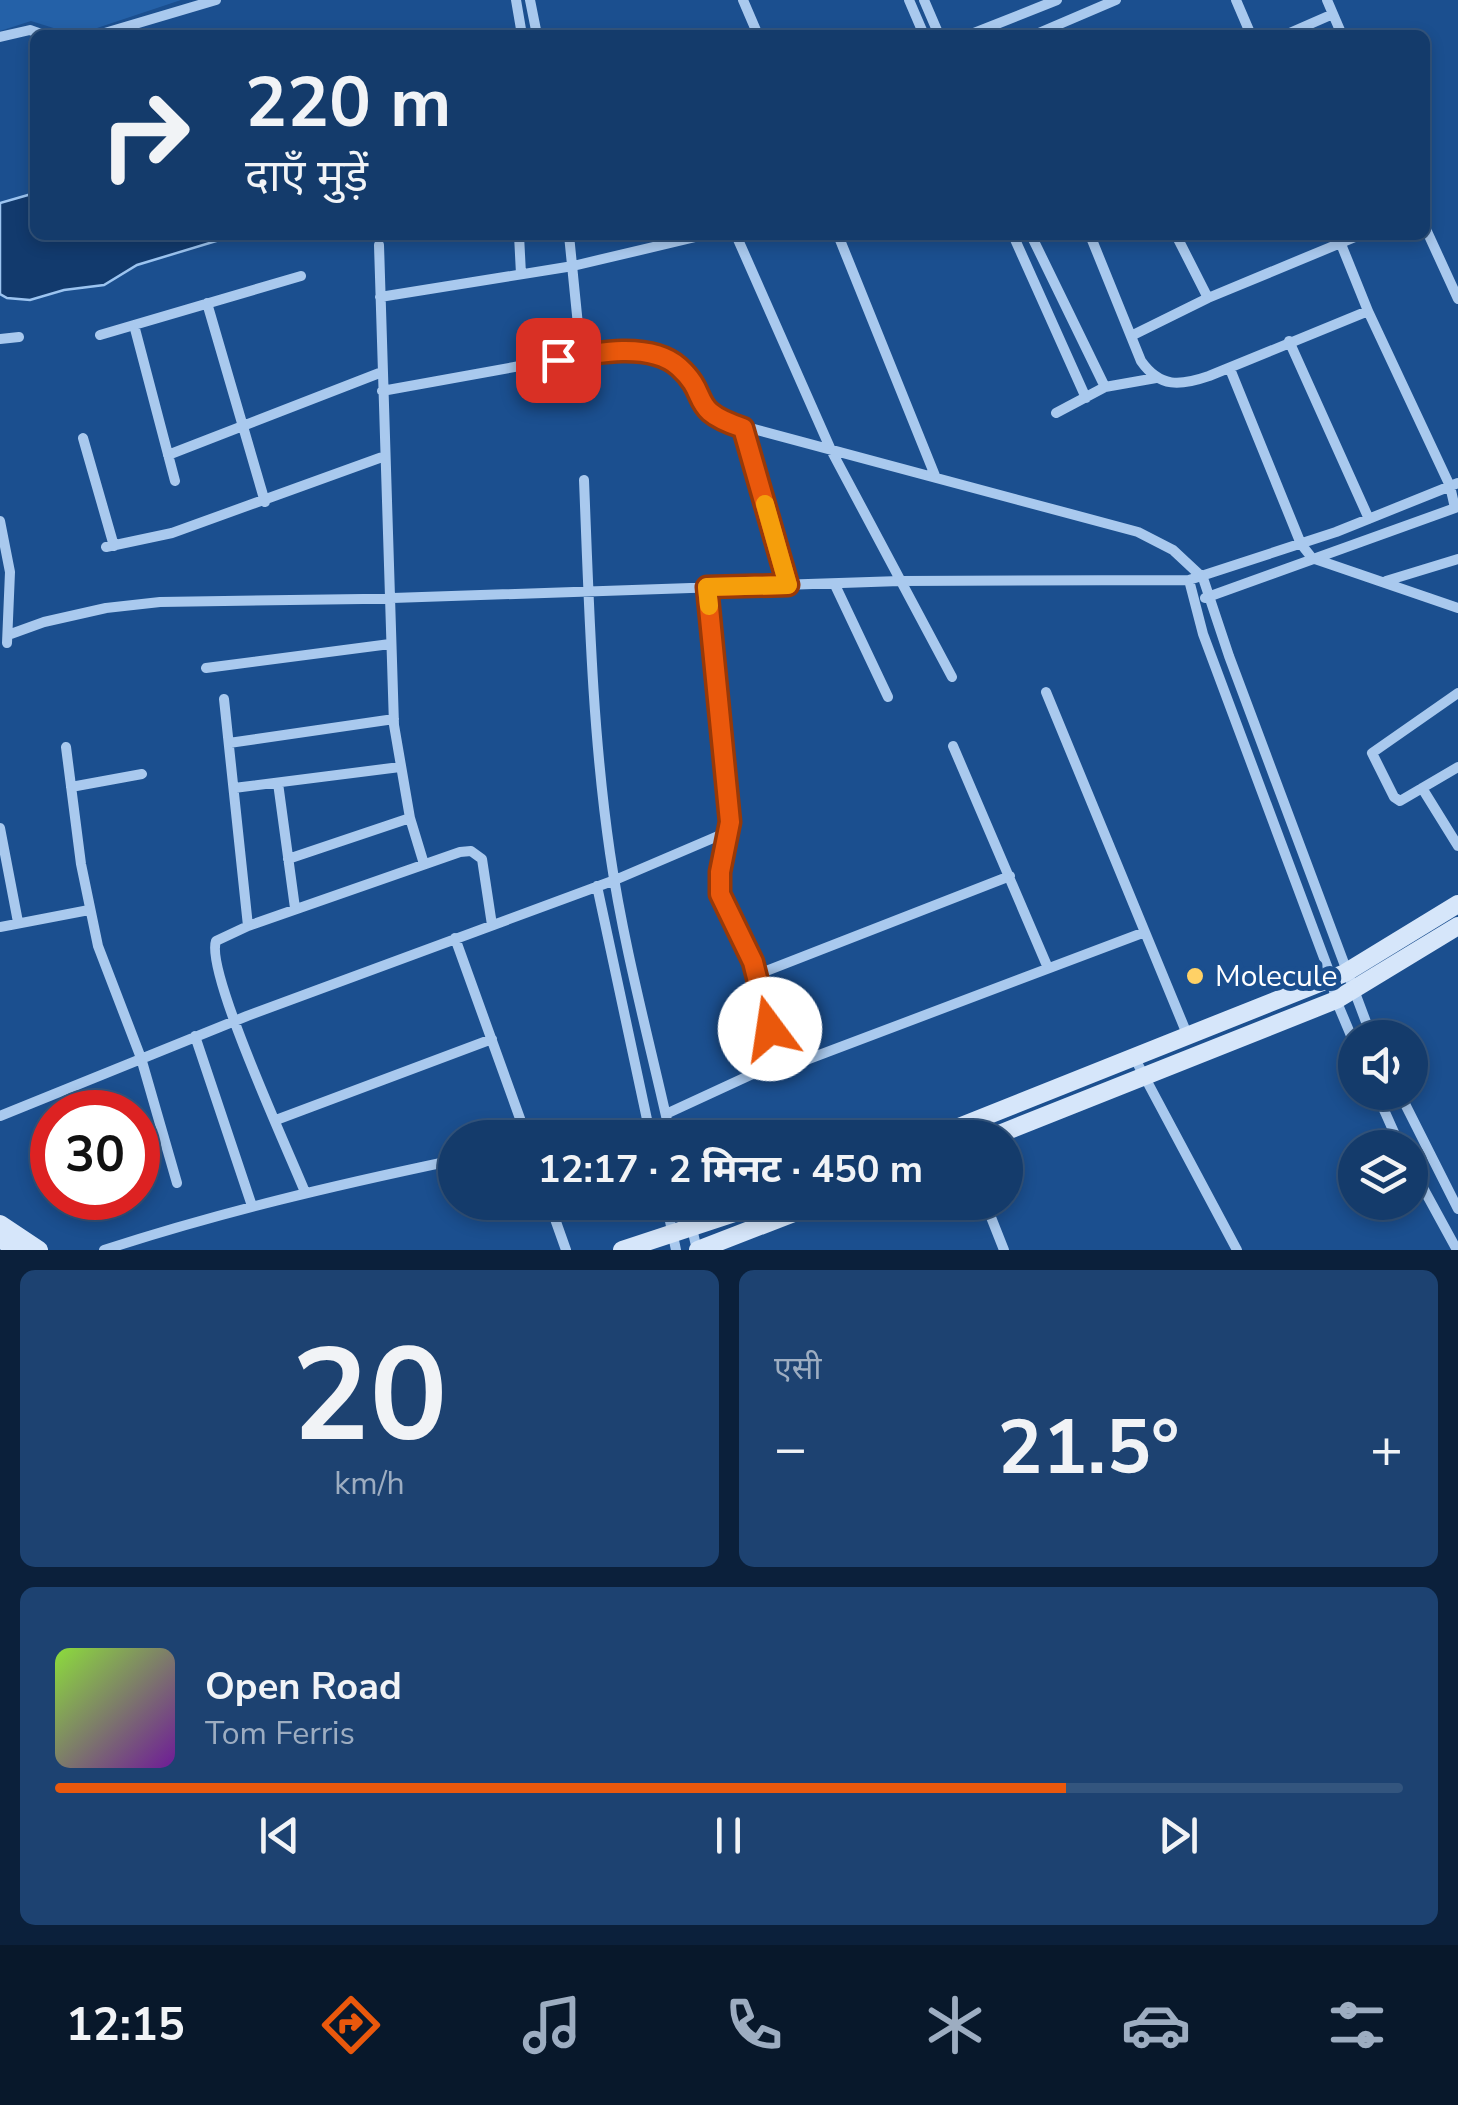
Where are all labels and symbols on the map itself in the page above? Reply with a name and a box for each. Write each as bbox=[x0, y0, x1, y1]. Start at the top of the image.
pin bbox=[516, 318, 601, 403]
place label: Molecule bbox=[1215, 956, 1337, 997]
marker: Molecule bbox=[1184, 965, 1206, 987]
position arrow bbox=[718, 977, 822, 1081]
speed limit sign: 30 bbox=[30, 1090, 160, 1220]

